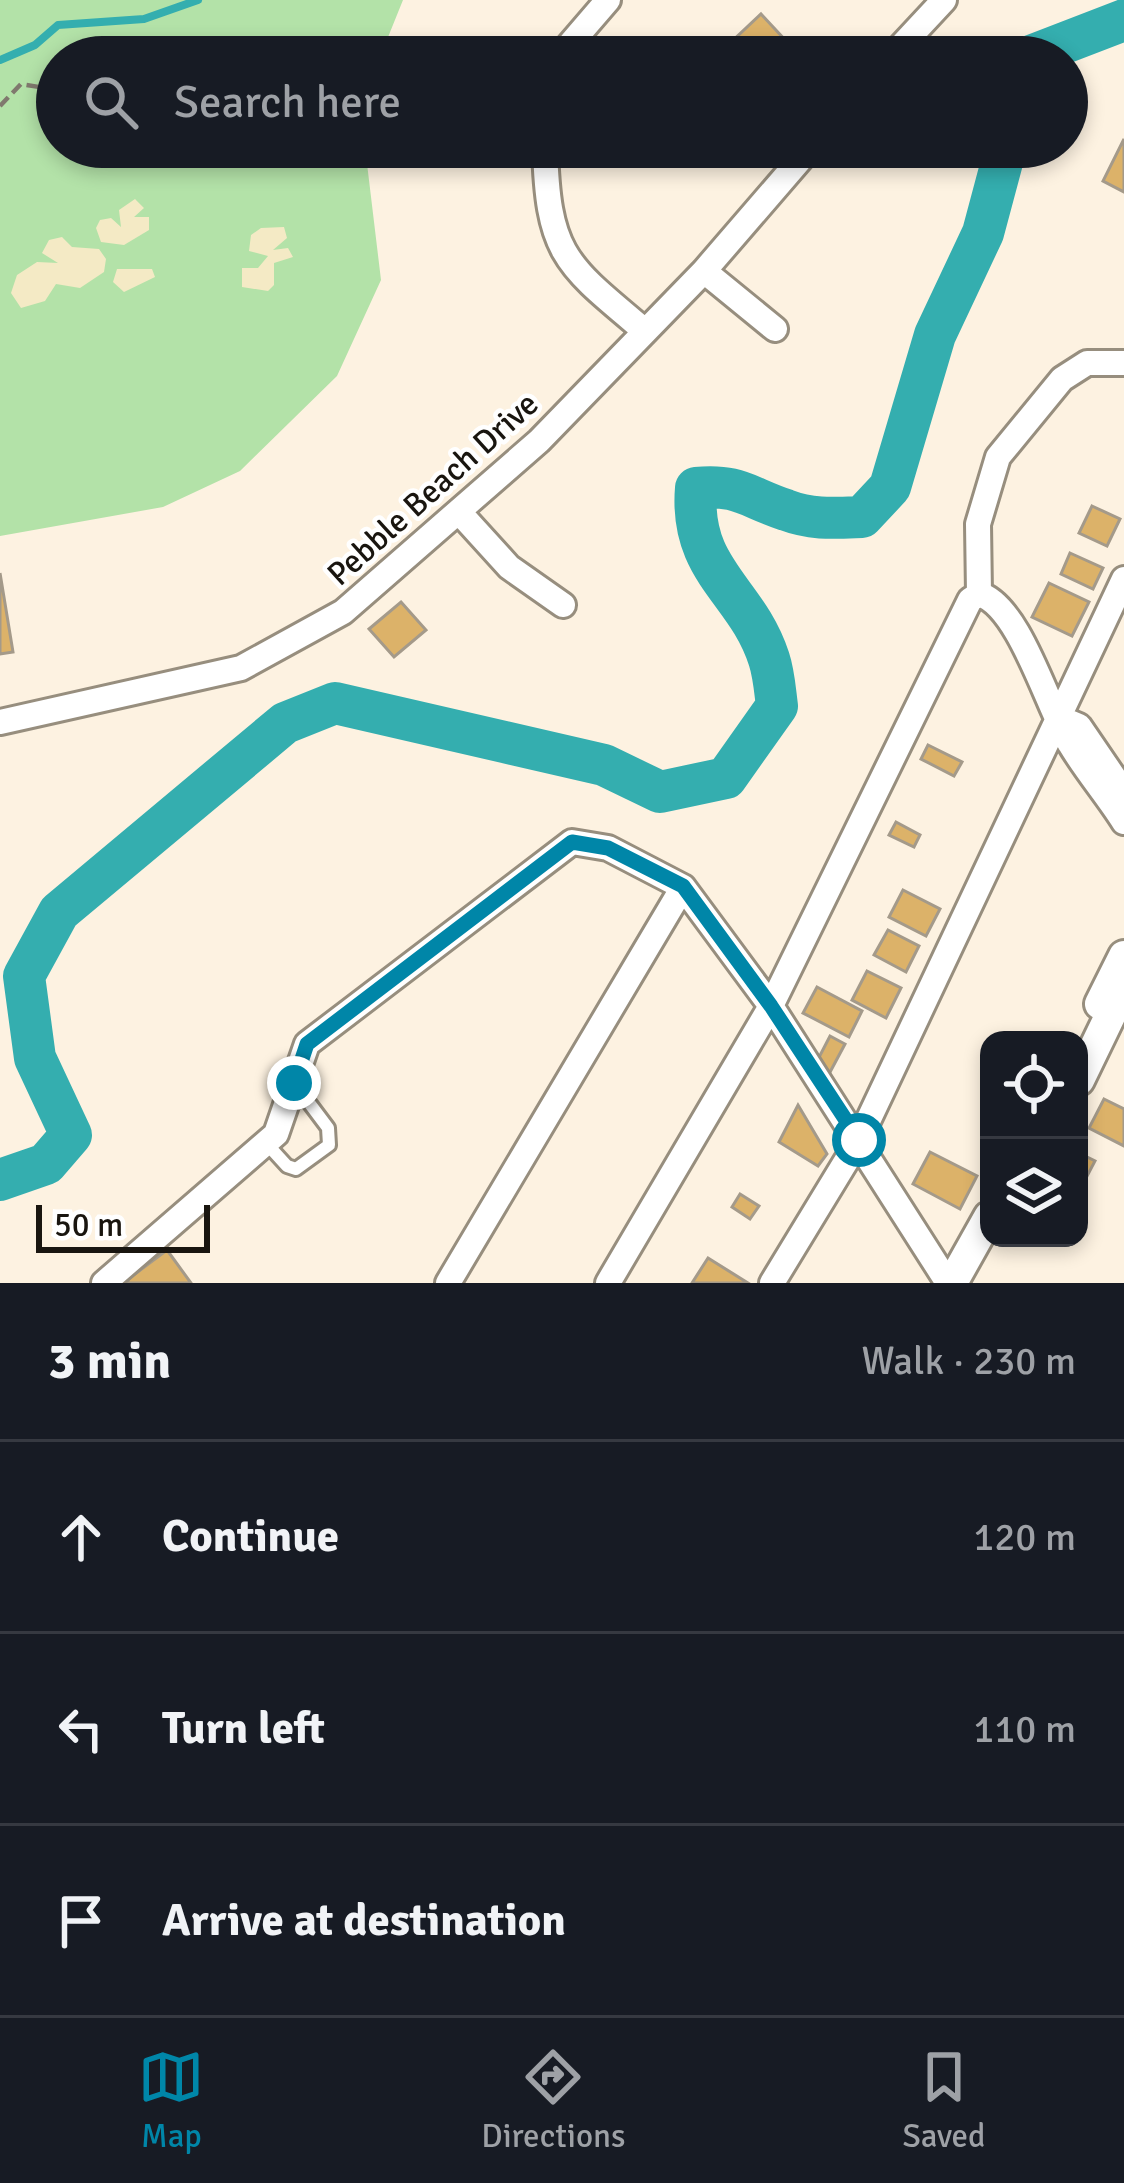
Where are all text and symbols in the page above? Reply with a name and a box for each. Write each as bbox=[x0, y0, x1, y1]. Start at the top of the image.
search box bbox=[36, 36, 1088, 168]
icon: search bbox=[78, 69, 144, 135]
text: Search here bbox=[174, 75, 401, 130]
street label: Pebble Beach Drive bbox=[319, 384, 547, 595]
map controls bbox=[980, 1031, 1088, 1247]
button: locate bbox=[980, 1031, 1088, 1139]
route end bbox=[267, 1056, 321, 1110]
route start bbox=[832, 1113, 886, 1167]
button: layers bbox=[980, 1139, 1088, 1247]
scale bar bbox=[36, 1199, 210, 1252]
text: 50 m bbox=[54, 1205, 123, 1246]
text: 3 min bbox=[48, 1330, 171, 1393]
text: Walk · 230 m bbox=[862, 1337, 1076, 1385]
icon: ahead bbox=[48, 1504, 114, 1570]
text: Continue bbox=[162, 1509, 339, 1564]
text: 120 m bbox=[973, 1513, 1076, 1561]
icon: left bbox=[48, 1696, 114, 1762]
text: Turn left bbox=[162, 1701, 325, 1756]
text: 110 m bbox=[973, 1705, 1076, 1753]
icon: arrive bbox=[48, 1888, 114, 1954]
text: Arrive at destination bbox=[162, 1893, 566, 1948]
tab: Map bbox=[138, 2044, 204, 2157]
tab: Directions bbox=[481, 2044, 626, 2157]
tab: Saved bbox=[902, 2044, 986, 2157]

